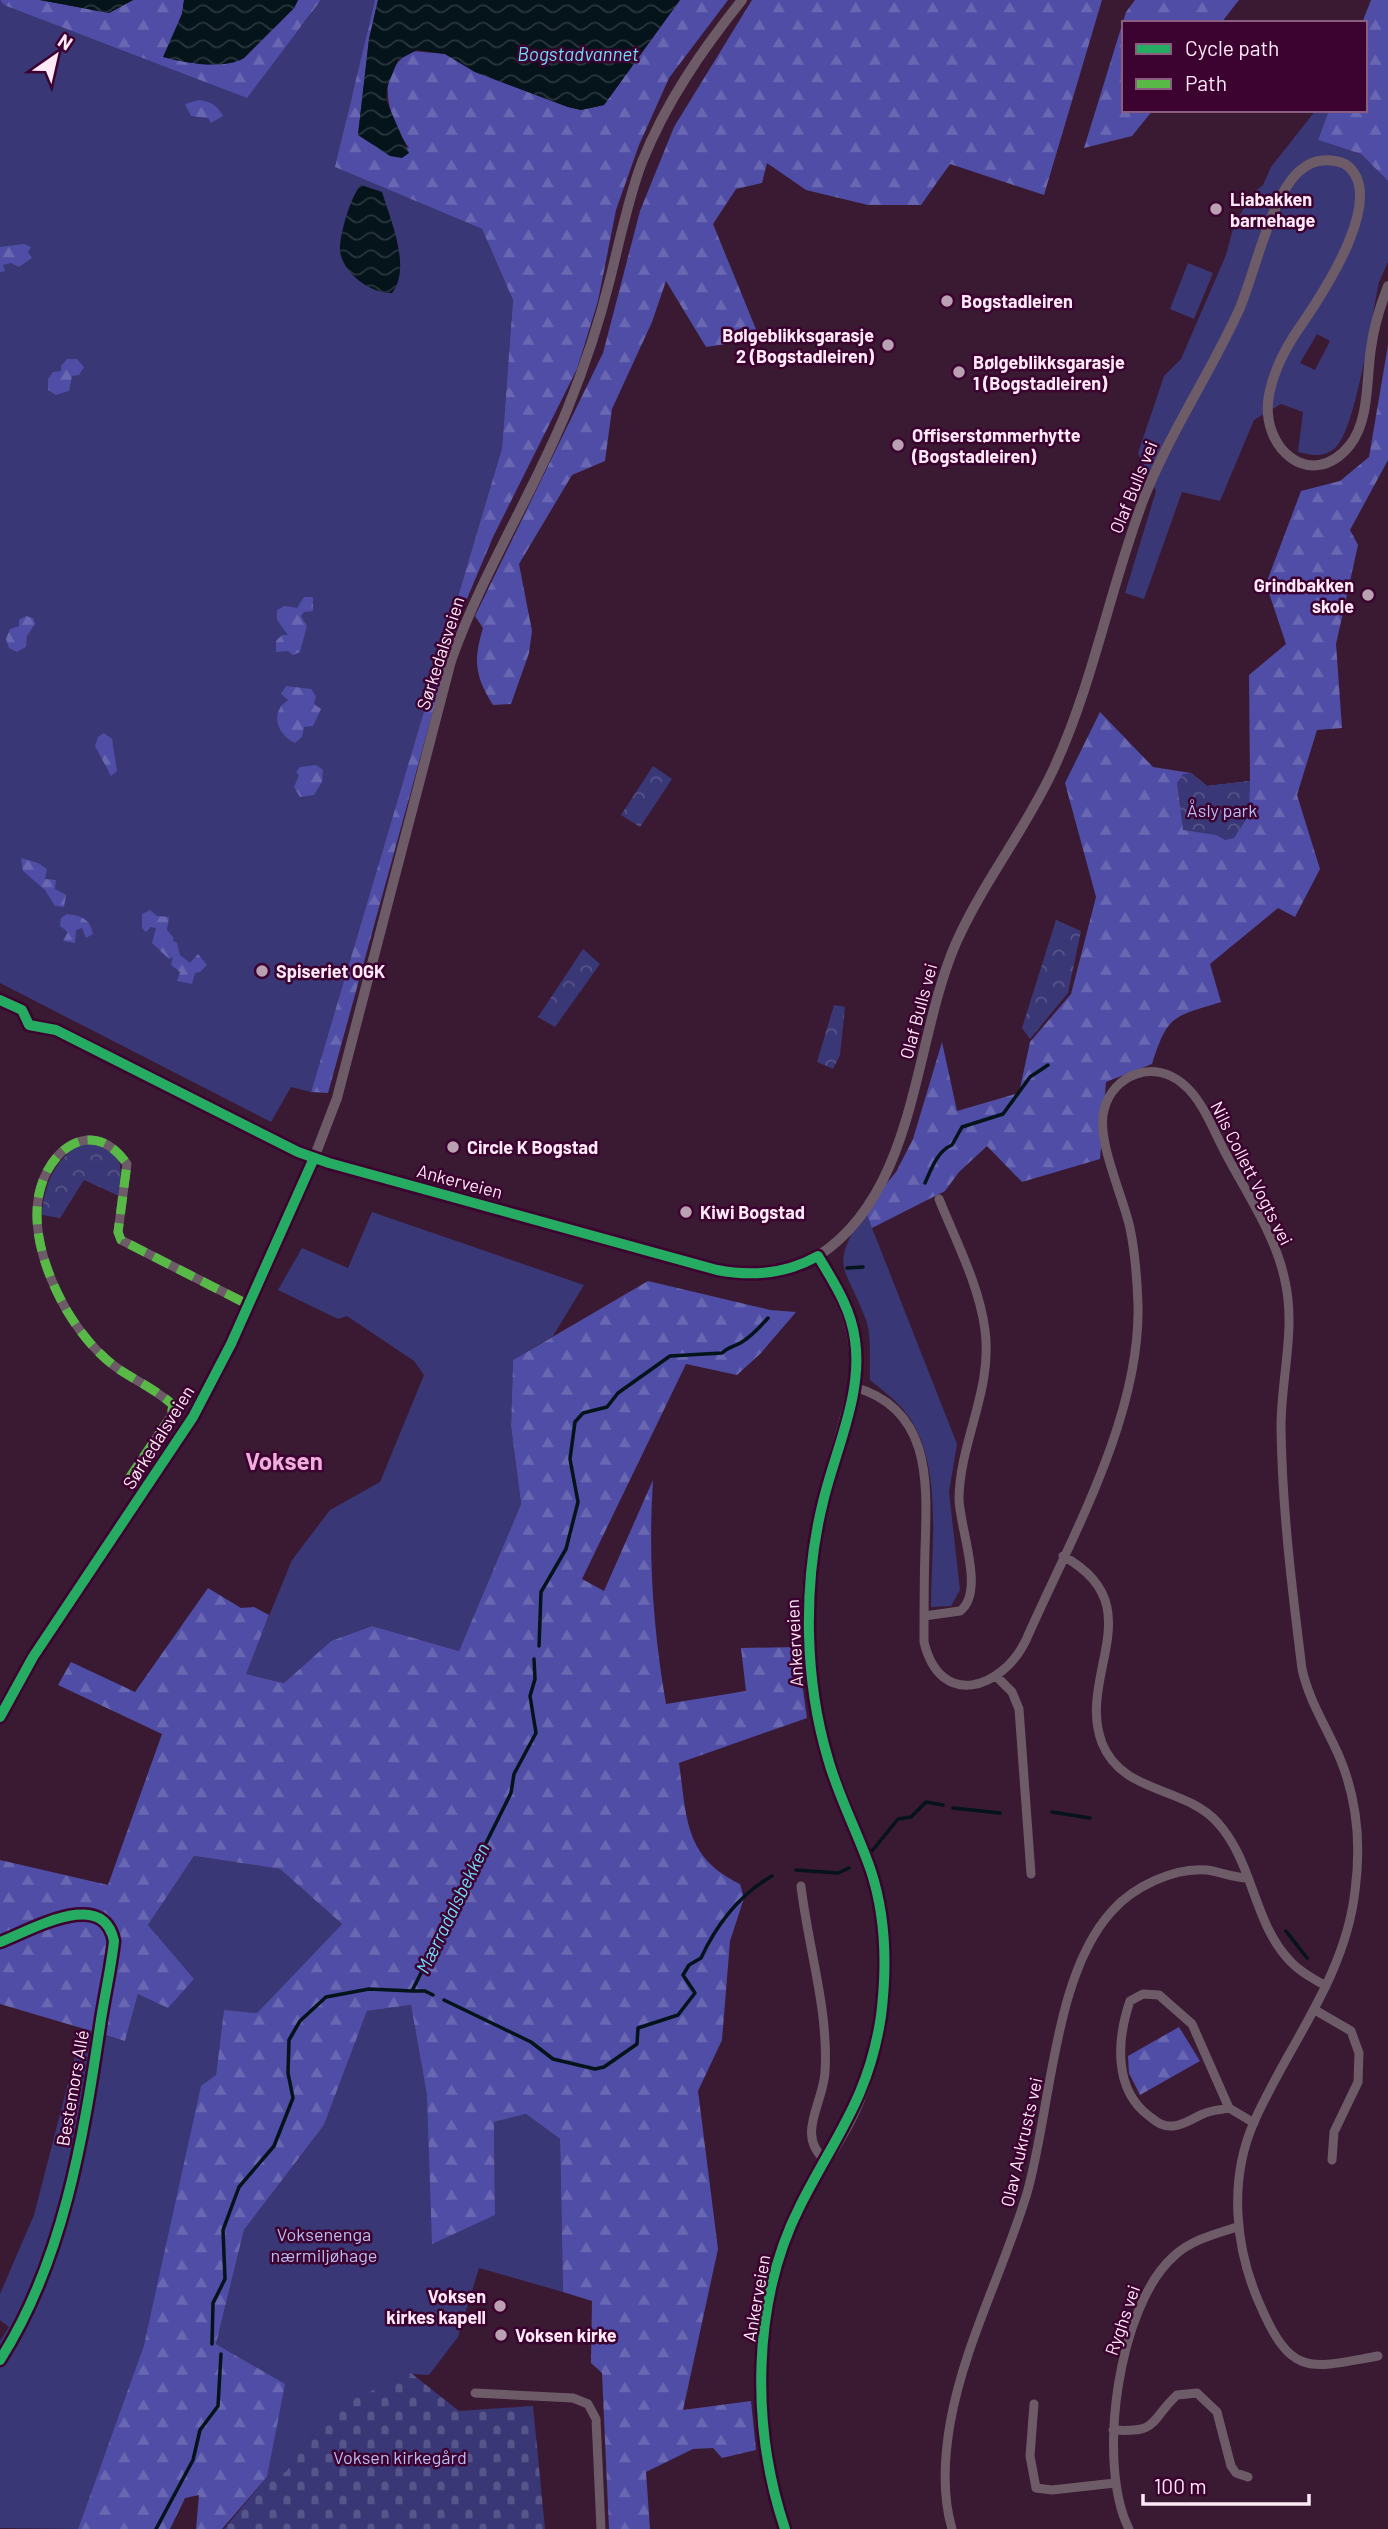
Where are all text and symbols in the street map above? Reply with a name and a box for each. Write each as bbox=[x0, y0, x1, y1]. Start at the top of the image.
north arrow bbox=[21, 21, 91, 91]
legend bbox=[1122, 21, 1367, 112]
text: N bbox=[54, 28, 77, 55]
text: Cycle path bbox=[1185, 35, 1279, 60]
water label: Bogstadvannet bbox=[517, 42, 639, 65]
text: Path bbox=[1185, 70, 1227, 95]
place label: Liabakken barnehage bbox=[1230, 188, 1316, 231]
marker: Liabakken barnehage bbox=[1208, 201, 1224, 217]
place label: Bogstadleiren bbox=[961, 290, 1073, 312]
marker: Bogstadleiren bbox=[939, 293, 955, 309]
place label: Bølgeblikksgarasje 2 (Bogstadleiren) bbox=[722, 324, 875, 367]
marker: Bølgeblikksgarasje 2 (Bogstadleiren) bbox=[880, 337, 896, 353]
place label: Bølgeblikksgarasje 1 (Bogstadleiren) bbox=[973, 351, 1125, 394]
marker: Bølgeblikksgarasje 1 (Bogstadleiren) bbox=[951, 364, 967, 380]
place label: Offiserstømmerhytte (Bogstadleiren) bbox=[911, 424, 1081, 467]
marker: Offiserstømmerhytte (Bogstadleiren) bbox=[890, 437, 906, 453]
street label: Olaf Bulls vei bbox=[1104, 437, 1162, 537]
place label: Grindbakken skole bbox=[1254, 574, 1354, 617]
marker: Grindbakken skole bbox=[1360, 587, 1376, 603]
street label: Sørkedalsveien bbox=[411, 594, 469, 712]
park label: Åsly park bbox=[1187, 799, 1257, 821]
place label: Spiseriet OGK bbox=[276, 960, 385, 982]
street label: Olaf Bulls vei bbox=[895, 961, 941, 1061]
marker: Spiseriet OGK bbox=[254, 963, 270, 979]
street label: Nils Collett Vogts vei bbox=[1206, 1097, 1298, 1249]
place label: Circle K Bogstad bbox=[467, 1136, 598, 1158]
marker: Circle K Bogstad bbox=[445, 1139, 461, 1155]
street label: Ankerveien bbox=[415, 1159, 505, 1203]
place label: Kiwi Bogstad bbox=[700, 1201, 805, 1223]
marker: Kiwi Bogstad bbox=[678, 1204, 694, 1220]
street label: Sørkedalsveien bbox=[117, 1381, 199, 1493]
district label: Voksen bbox=[245, 1446, 323, 1475]
street label: Ankerveien bbox=[781, 1599, 807, 1687]
water label: Mærradalsbekken bbox=[410, 1839, 494, 1977]
street label: Bestemors Allé bbox=[51, 2028, 93, 2148]
street label: Olav Aukrusts vei bbox=[995, 2075, 1047, 2209]
park label: Voksenenga nærmiljøhage bbox=[271, 2223, 377, 2266]
street label: Ankerveien bbox=[738, 2253, 774, 2343]
street label: Ryghs vei bbox=[1100, 2282, 1144, 2358]
place label: Voksen kirkes kapell bbox=[386, 2285, 486, 2328]
marker: Voksen kirkes kapell bbox=[492, 2298, 508, 2314]
place label: Voksen kirke bbox=[515, 2324, 617, 2346]
marker: Voksen kirke bbox=[493, 2327, 509, 2343]
park label: Voksen kirkegård bbox=[333, 2446, 467, 2468]
scale bar bbox=[1143, 2462, 1309, 2506]
text: 100 m bbox=[1154, 2473, 1207, 2498]

